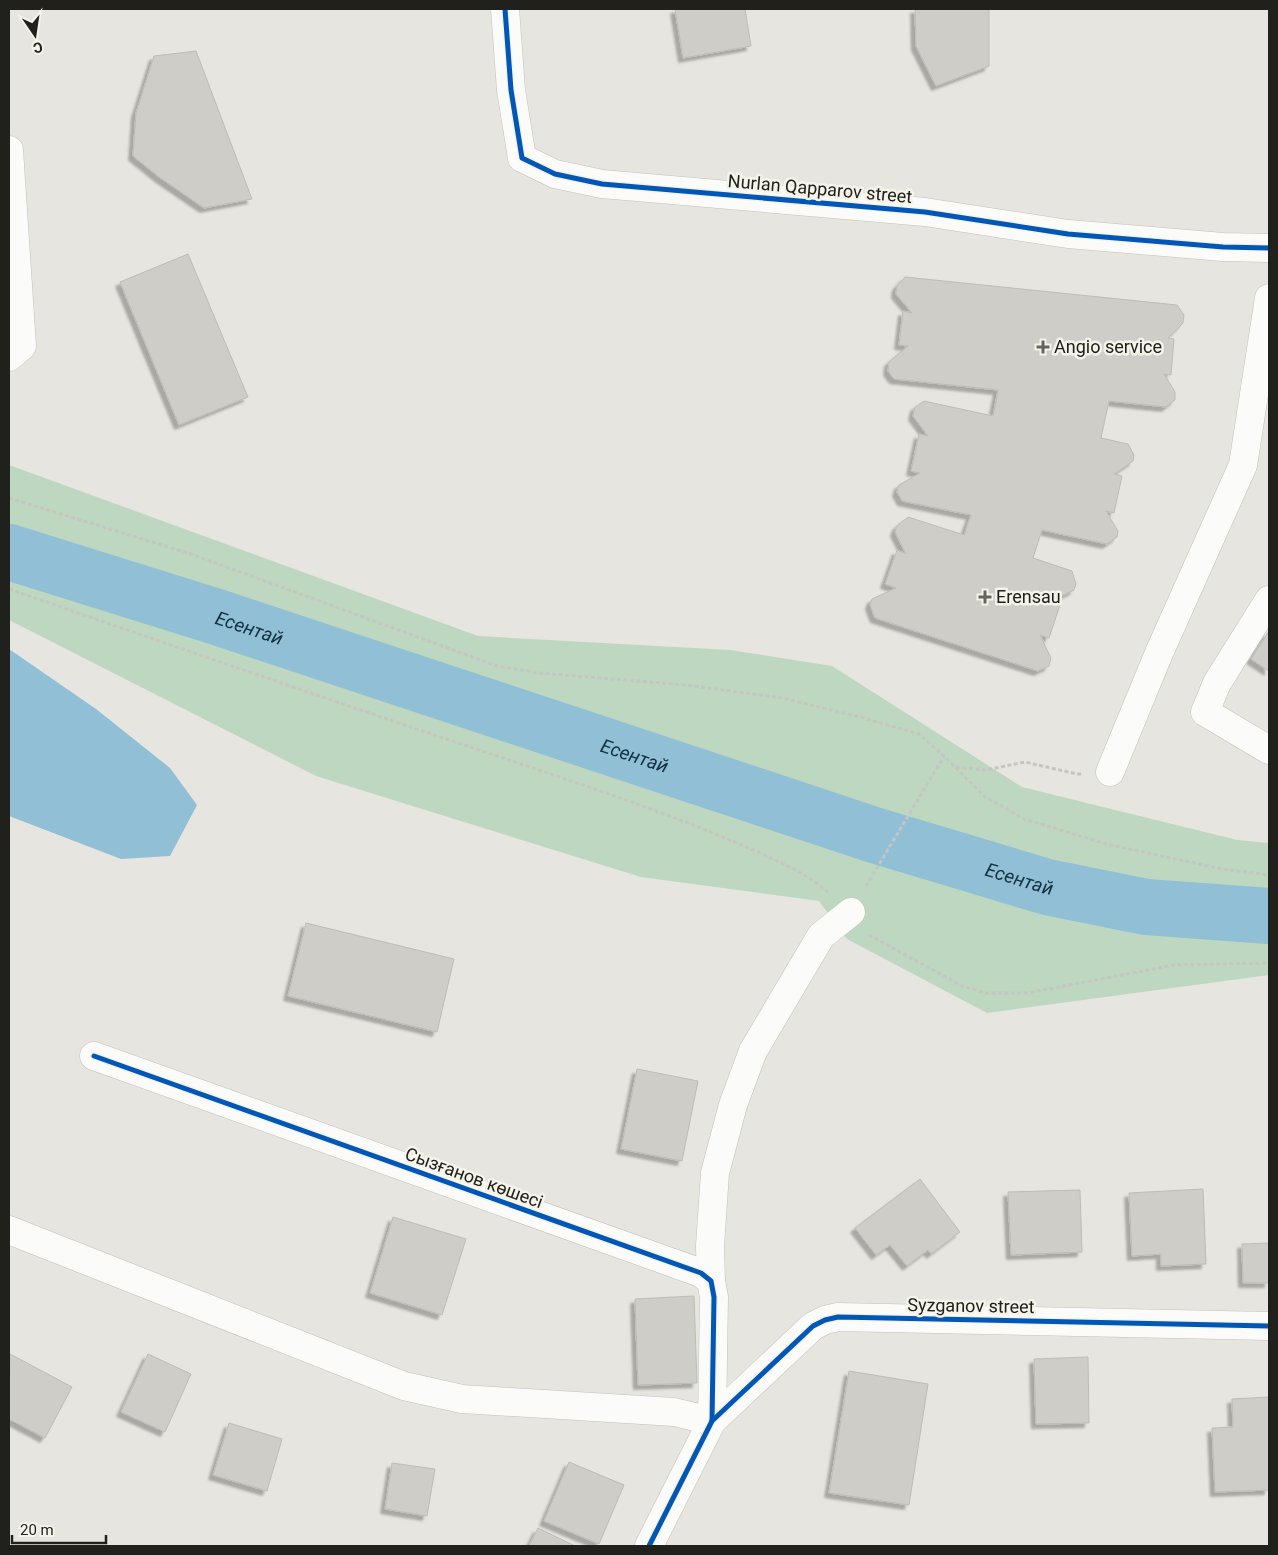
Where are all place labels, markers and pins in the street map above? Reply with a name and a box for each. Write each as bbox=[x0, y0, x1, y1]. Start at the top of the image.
place label: Angio service bbox=[1054, 336, 1162, 357]
marker: Angio service bbox=[1036, 340, 1050, 354]
place label: Erensau bbox=[996, 586, 1061, 607]
marker: Erensau bbox=[978, 590, 992, 604]

